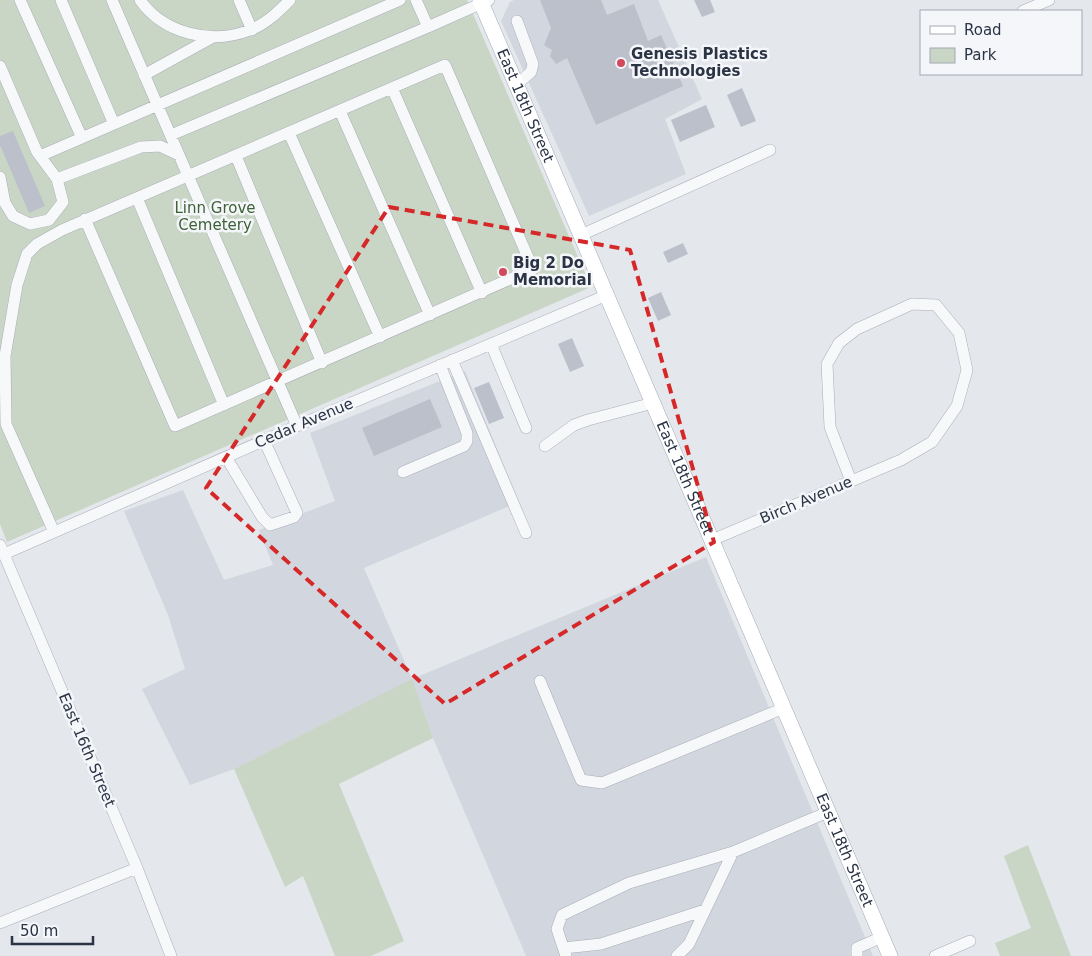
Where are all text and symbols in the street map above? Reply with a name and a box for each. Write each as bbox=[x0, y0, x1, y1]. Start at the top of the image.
legend bbox=[920, 10, 1082, 75]
text: Road bbox=[964, 21, 1002, 39]
place label: Genesis Plastics Technologies bbox=[631, 45, 768, 80]
street label: East 18th Street bbox=[493, 46, 558, 165]
text: Park bbox=[964, 46, 997, 64]
marker: Genesis Plastics Technologies bbox=[615, 57, 627, 69]
park label: Linn Grove Cemetery bbox=[174, 199, 256, 234]
place label: Big 2 Do Memorial bbox=[513, 254, 592, 289]
marker: Big 2 Do Memorial bbox=[497, 266, 509, 278]
street label: Cedar Avenue bbox=[252, 394, 356, 452]
street label: East 18th Street bbox=[653, 418, 717, 538]
street label: Birch Avenue bbox=[757, 472, 855, 528]
street label: East 16th Street bbox=[55, 690, 119, 810]
street label: East 18th Street bbox=[812, 790, 877, 910]
scale bar bbox=[12, 914, 94, 946]
text: 50 m bbox=[20, 922, 58, 940]

